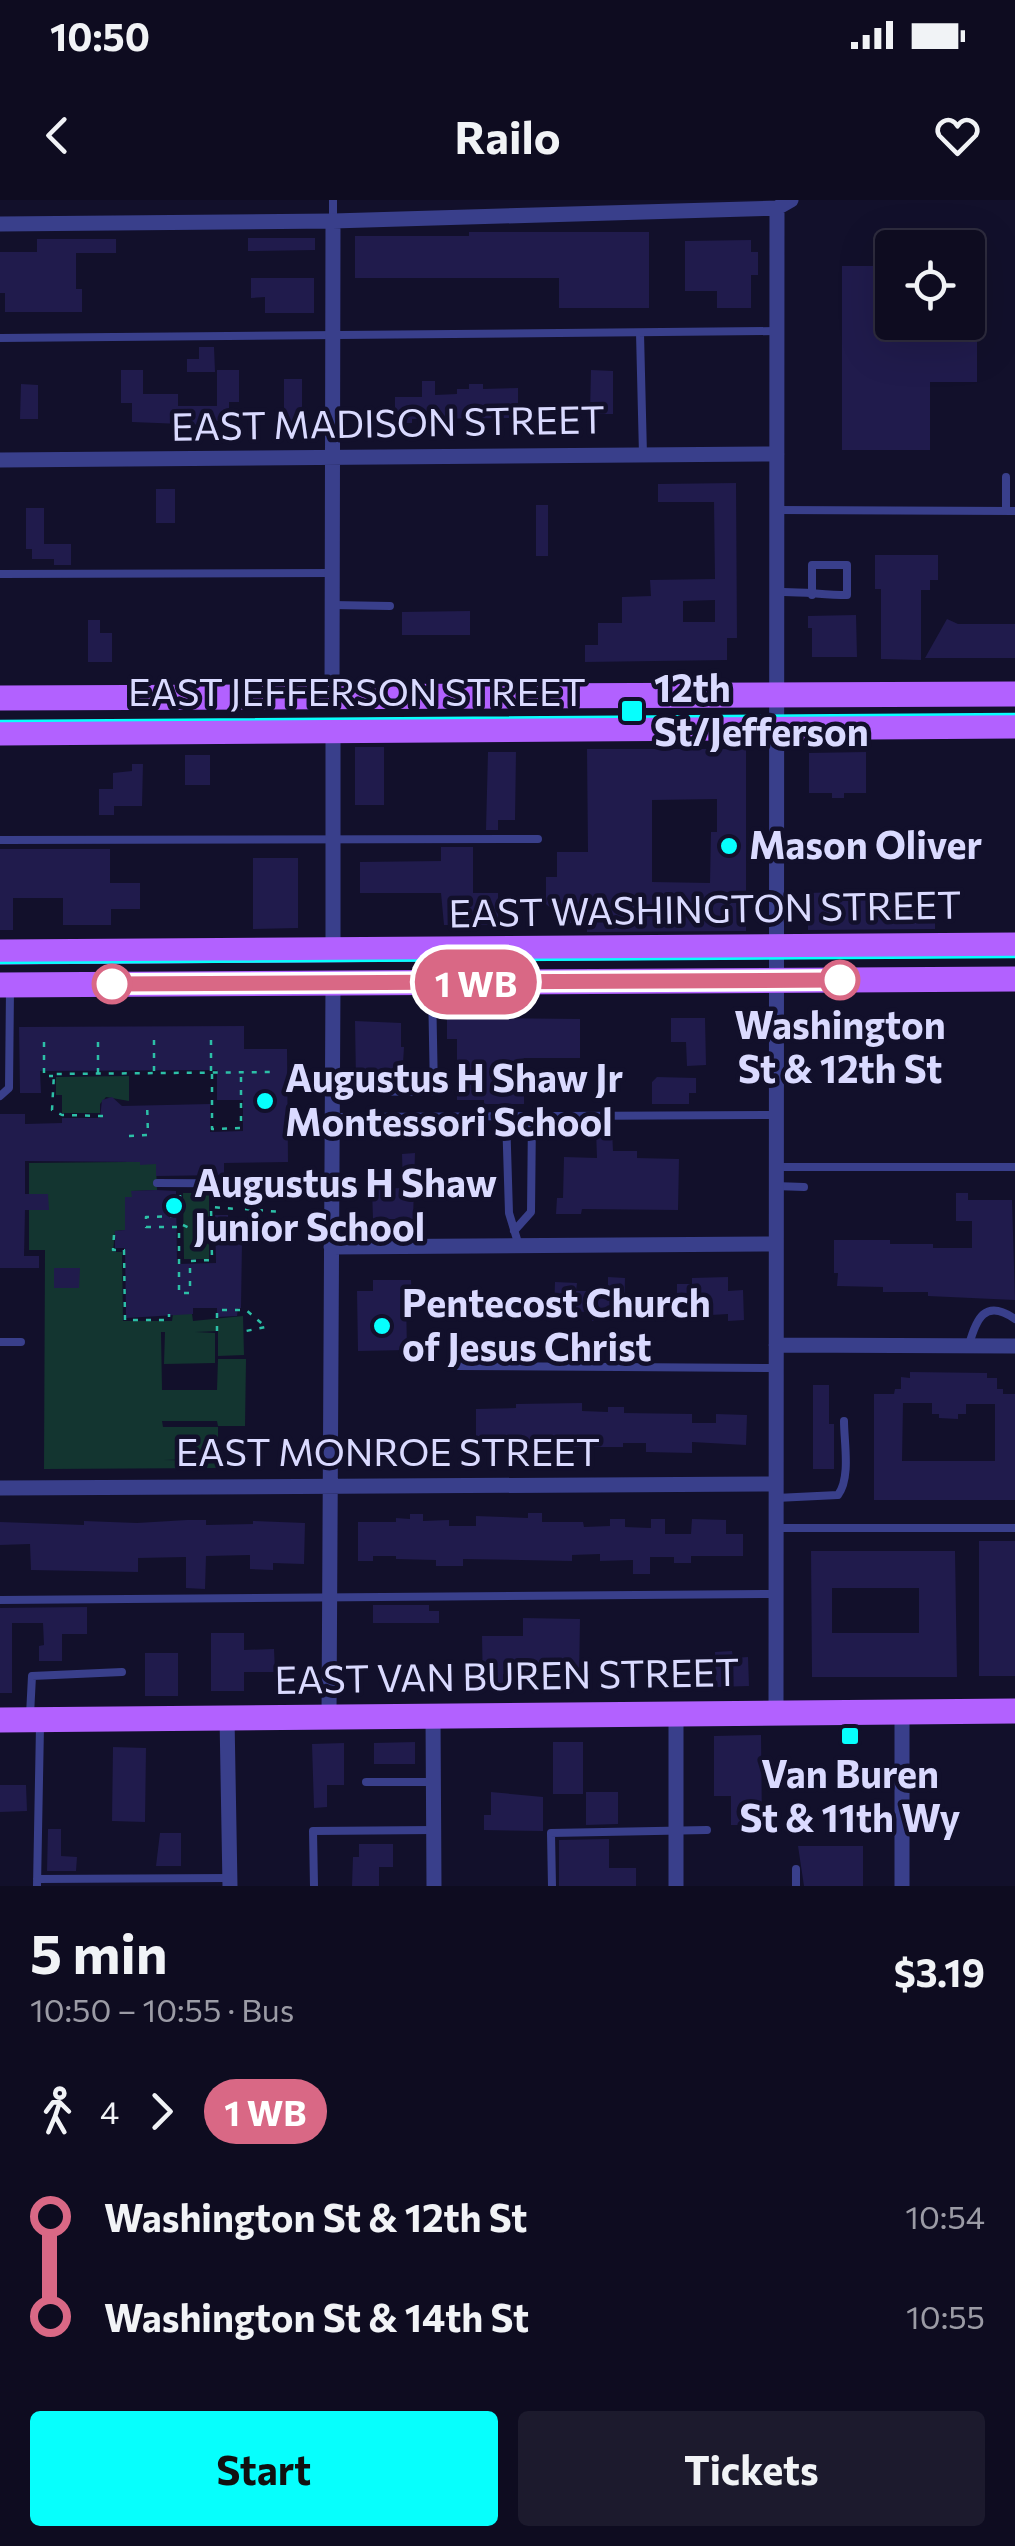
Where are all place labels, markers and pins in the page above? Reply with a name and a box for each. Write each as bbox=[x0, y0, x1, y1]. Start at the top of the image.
place label: 12th St/Jefferson bbox=[654, 663, 869, 754]
marker: 12th St/Jefferson bbox=[619, 698, 645, 724]
place label: Mason Oliver bbox=[749, 820, 983, 867]
marker: Mason Oliver bbox=[718, 835, 740, 857]
marker: Washington St & 12th St bbox=[821, 961, 859, 999]
unlabelled marker bbox=[93, 965, 131, 1003]
place label: Washington St & 12th St bbox=[734, 1000, 946, 1091]
place label: Augustus H Shaw Jr Montessori School bbox=[285, 1053, 623, 1144]
marker: Augustus H Shaw Jr Montessori School bbox=[254, 1090, 276, 1112]
place label: Augustus H Shaw Junior School bbox=[194, 1158, 497, 1249]
marker: Augustus H Shaw Junior School bbox=[163, 1195, 185, 1217]
place label: Pentecost Church of Jesus Christ bbox=[402, 1278, 711, 1369]
marker: Pentecost Church of Jesus Christ bbox=[371, 1315, 393, 1337]
marker: Van Buren St & 11th Wy bbox=[839, 1725, 861, 1747]
place label: Van Buren St & 11th Wy bbox=[739, 1749, 961, 1840]

